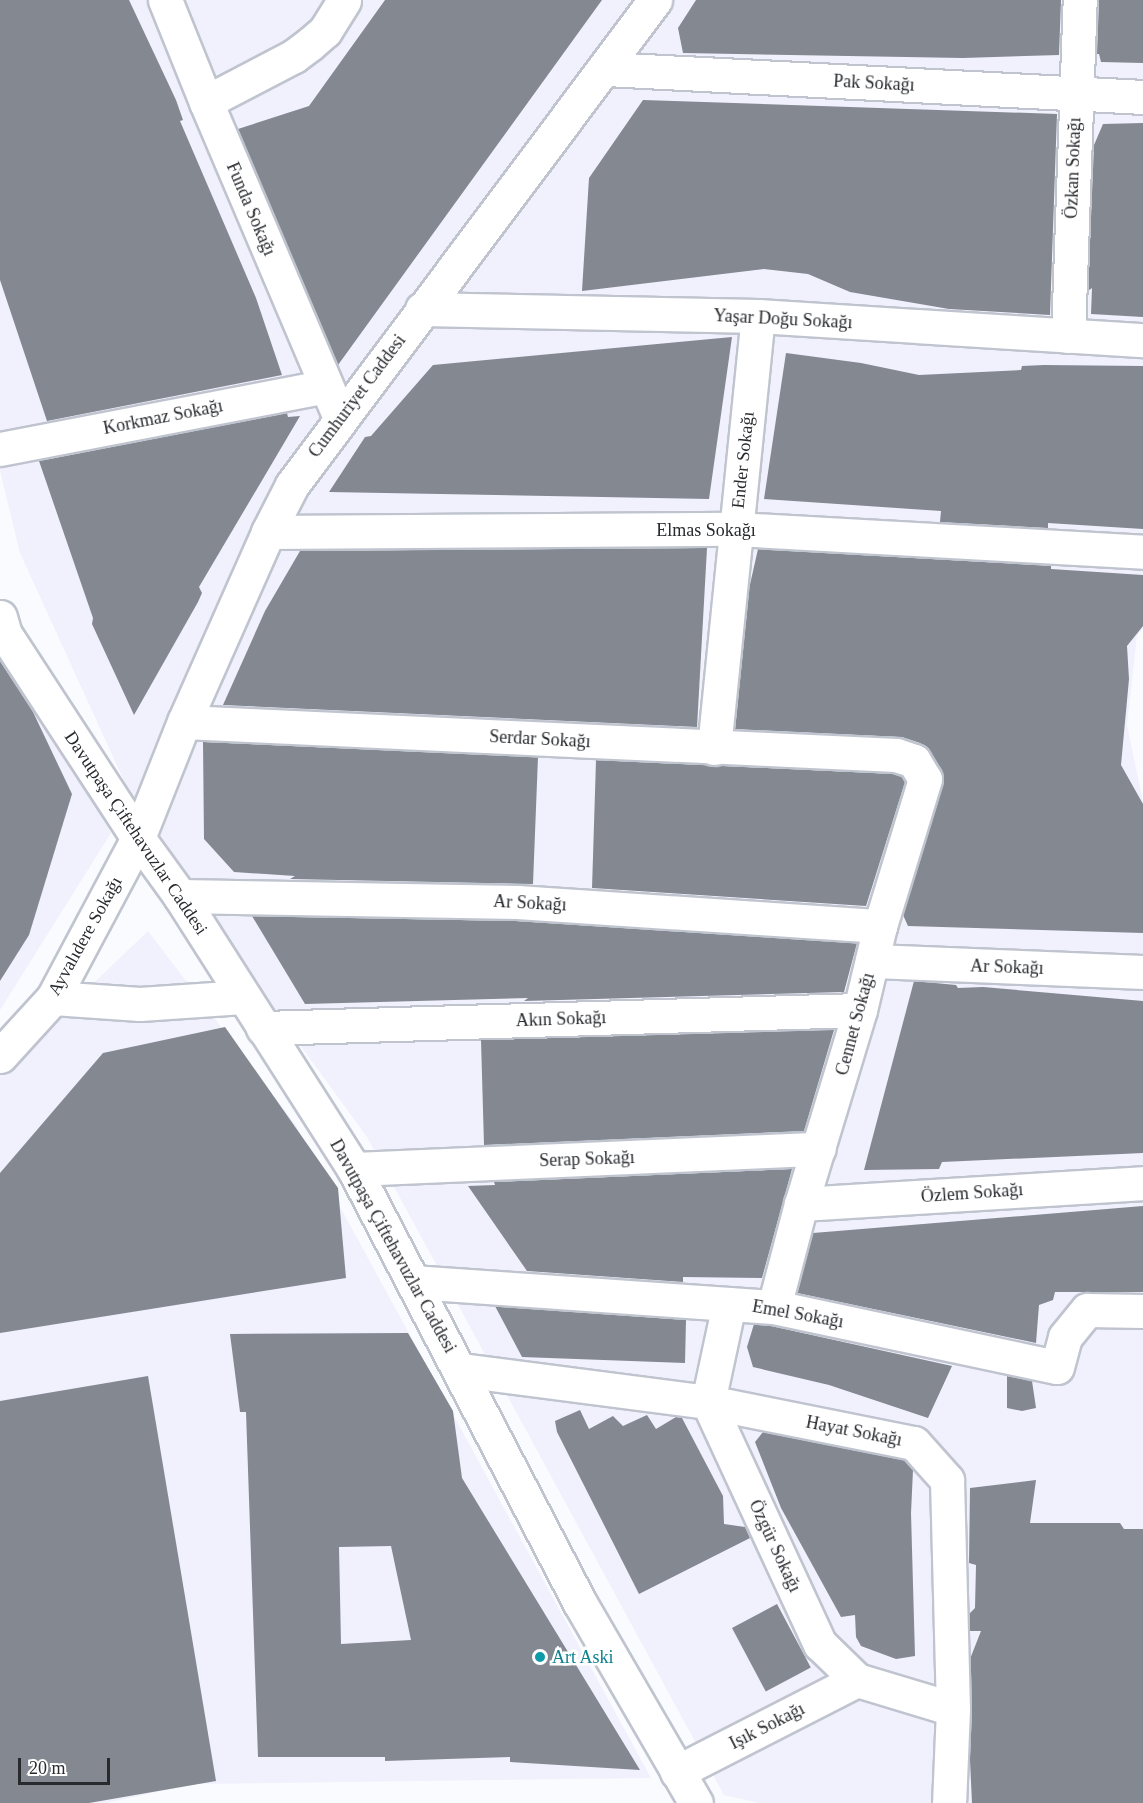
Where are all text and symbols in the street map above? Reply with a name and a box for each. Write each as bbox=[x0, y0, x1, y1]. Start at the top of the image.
street label: Pak Sokağı bbox=[833, 70, 915, 96]
street label: Özkan Sokağı bbox=[1060, 117, 1086, 219]
street label: Funda Sokağı bbox=[222, 159, 280, 259]
street label: Yaşar Doğu Sokağı bbox=[713, 305, 853, 333]
street label: Cumhuriyet Caddesi bbox=[304, 330, 410, 462]
street label: Korkmaz Sokağı bbox=[101, 395, 225, 439]
street label: Ender Sokağı bbox=[727, 410, 759, 510]
street label: Elmas Sokağı bbox=[656, 519, 756, 541]
street label: Serdar Sokağı bbox=[489, 726, 591, 752]
street label: Davutpaşa Çiftehavuzlar Caddesi bbox=[60, 727, 212, 939]
street label: Ayvalıdere Sokağı bbox=[43, 873, 127, 999]
street label: Ar Sokağı bbox=[493, 890, 567, 916]
street label: Ar Sokağı bbox=[970, 955, 1044, 979]
street label: Cennet Sokağı bbox=[831, 970, 879, 1078]
street label: Akın Sokağı bbox=[515, 1007, 607, 1031]
street label: Davutpaşa Çiftehavuzlar Caddesi bbox=[325, 1135, 461, 1357]
street label: Serap Sokağı bbox=[539, 1147, 635, 1171]
street label: Özlem Sokağı bbox=[920, 1179, 1024, 1207]
street label: Emel Sokağı bbox=[751, 1295, 845, 1333]
street label: Hayat Sokağı bbox=[804, 1411, 904, 1451]
street label: Özgür Sokağı bbox=[744, 1496, 806, 1596]
place label: Art Aski bbox=[552, 1646, 614, 1668]
marker: Art Aski bbox=[533, 1650, 547, 1664]
street label: Işık Sokağı bbox=[726, 1698, 808, 1754]
scale bar bbox=[21, 1746, 112, 1784]
text: 20 m bbox=[29, 1758, 66, 1778]

